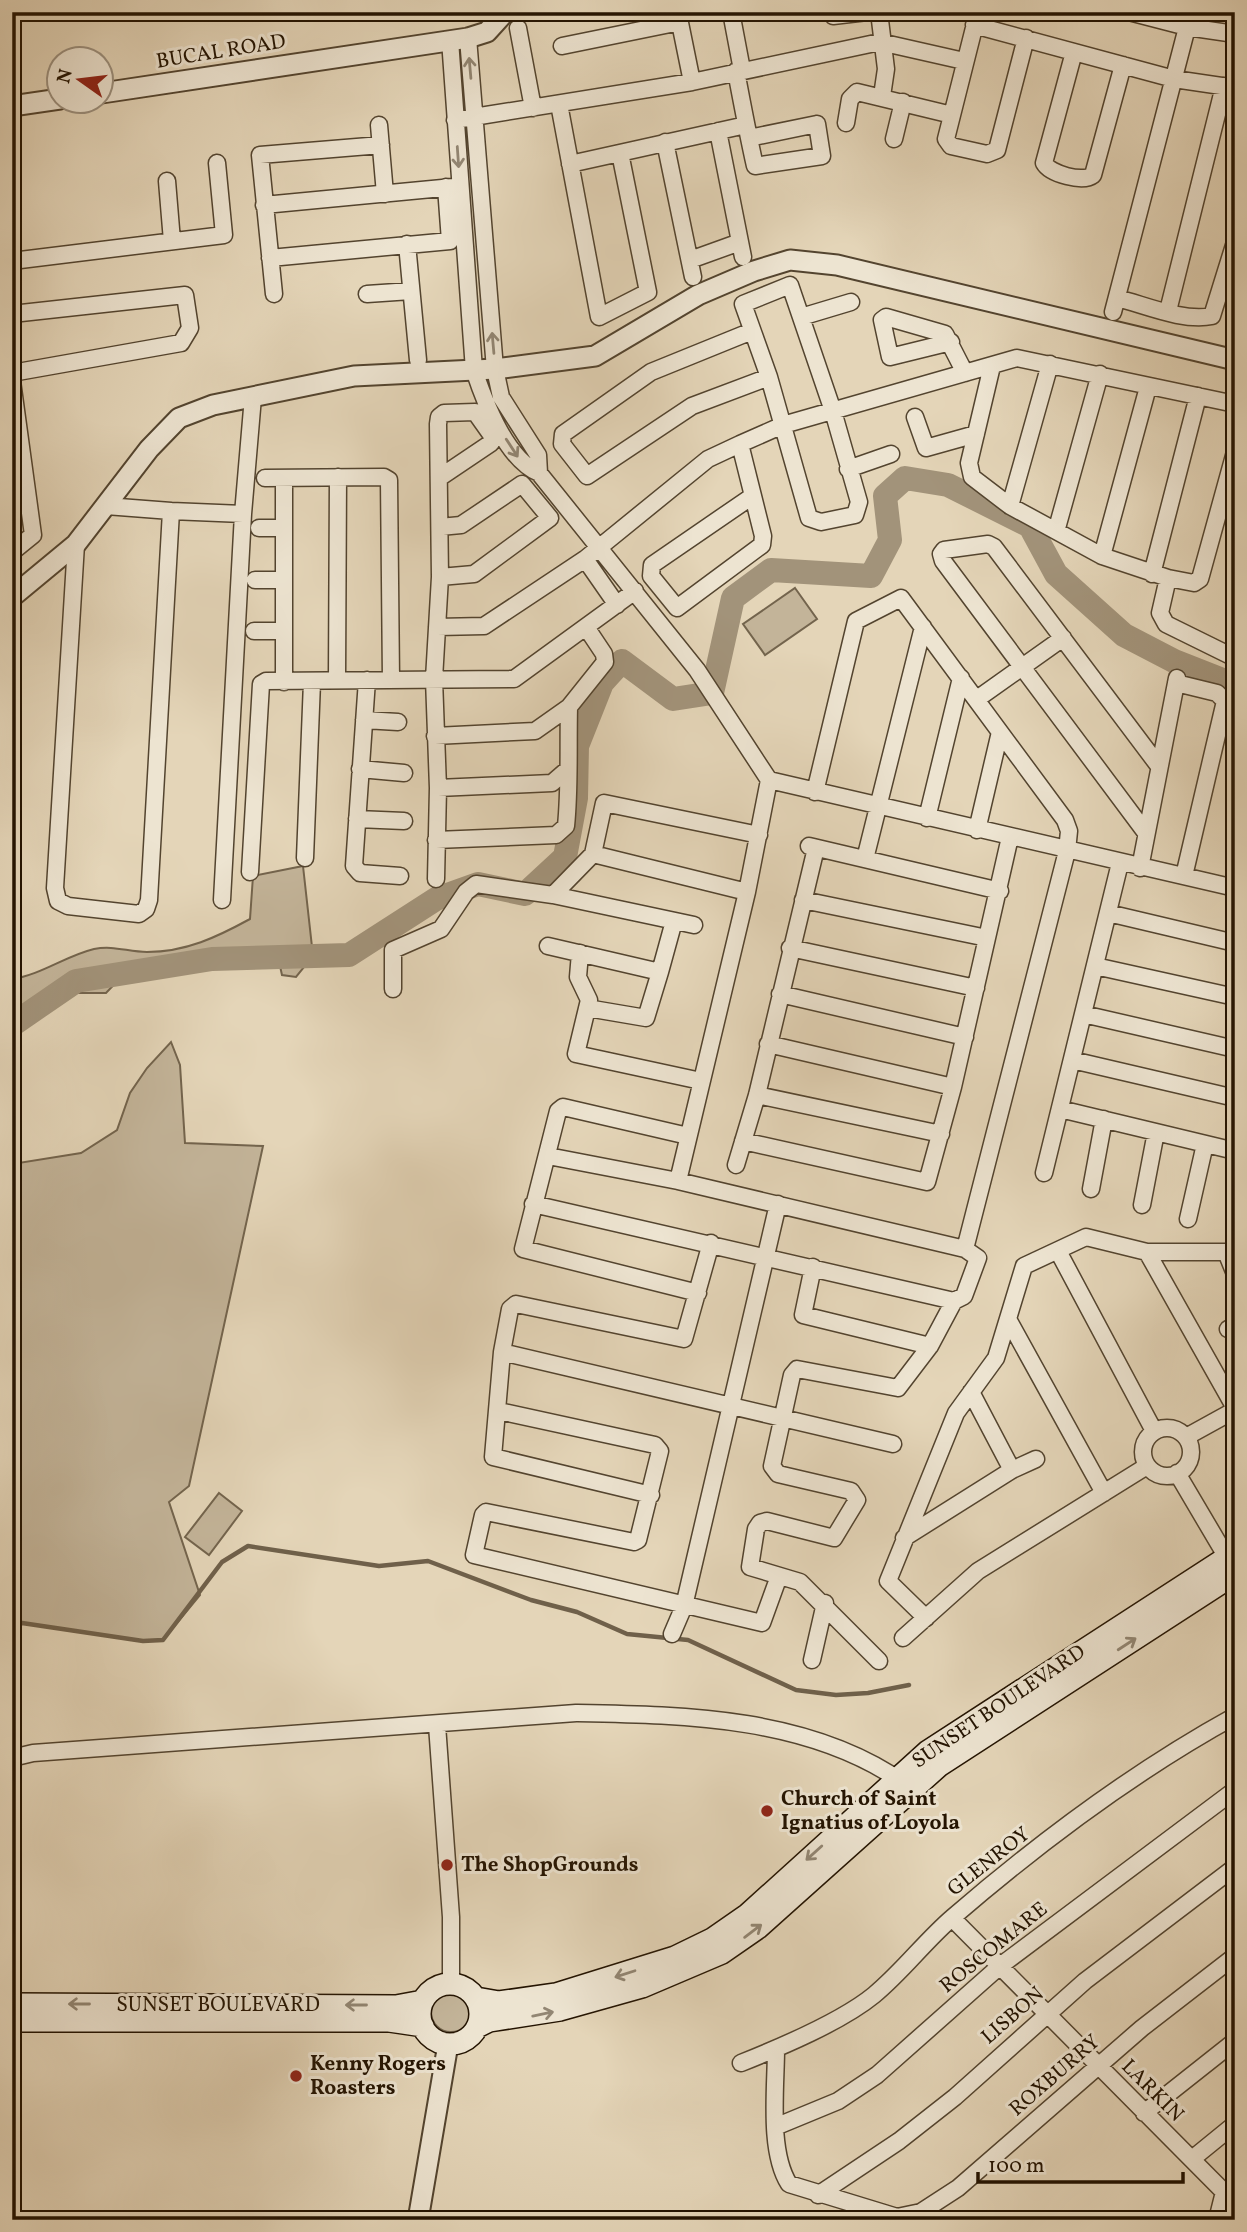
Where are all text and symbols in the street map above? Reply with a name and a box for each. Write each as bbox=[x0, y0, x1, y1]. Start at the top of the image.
street label: BUCAL ROAD bbox=[154, 27, 288, 77]
north arrow bbox=[46, 46, 116, 116]
one-way arrow bbox=[463, 57, 476, 80]
text: N bbox=[51, 66, 80, 86]
one-way arrow bbox=[452, 146, 465, 168]
one-way arrow bbox=[486, 333, 499, 355]
one-way arrow bbox=[506, 438, 520, 458]
one-way arrow bbox=[1116, 1637, 1136, 1651]
street label: SUNSET BOULEVARD bbox=[906, 1638, 1092, 1776]
place label: Church of Saint Ignatius of Loyola bbox=[781, 1785, 960, 1838]
marker: Church of Saint Ignatius of Loyola bbox=[759, 1803, 775, 1819]
street label: GLENROY bbox=[942, 1821, 1036, 1903]
one-way arrow bbox=[806, 1845, 823, 1862]
place label: The ShopGrounds bbox=[461, 1851, 639, 1880]
marker: The ShopGrounds bbox=[439, 1857, 455, 1873]
street label: ROSCOMARE bbox=[934, 1895, 1054, 2001]
one-way arrow bbox=[743, 1924, 762, 1938]
one-way arrow bbox=[614, 1968, 636, 1981]
street label: LISBON bbox=[975, 1981, 1051, 2051]
street label: SUNSET BOULEVARD bbox=[116, 1991, 320, 2020]
one-way arrow bbox=[68, 1997, 91, 2011]
one-way arrow bbox=[344, 1998, 367, 2012]
one-way arrow bbox=[531, 2006, 554, 2020]
street label: ROXBURRY bbox=[1003, 2028, 1107, 2124]
place label: Kenny Rogers Roasters bbox=[310, 2050, 446, 2103]
street label: LARKIN bbox=[1114, 2053, 1190, 2129]
marker: Kenny Rogers Roasters bbox=[288, 2068, 304, 2084]
scale bar bbox=[978, 2141, 1182, 2185]
text: 100 m bbox=[988, 2152, 1045, 2181]

